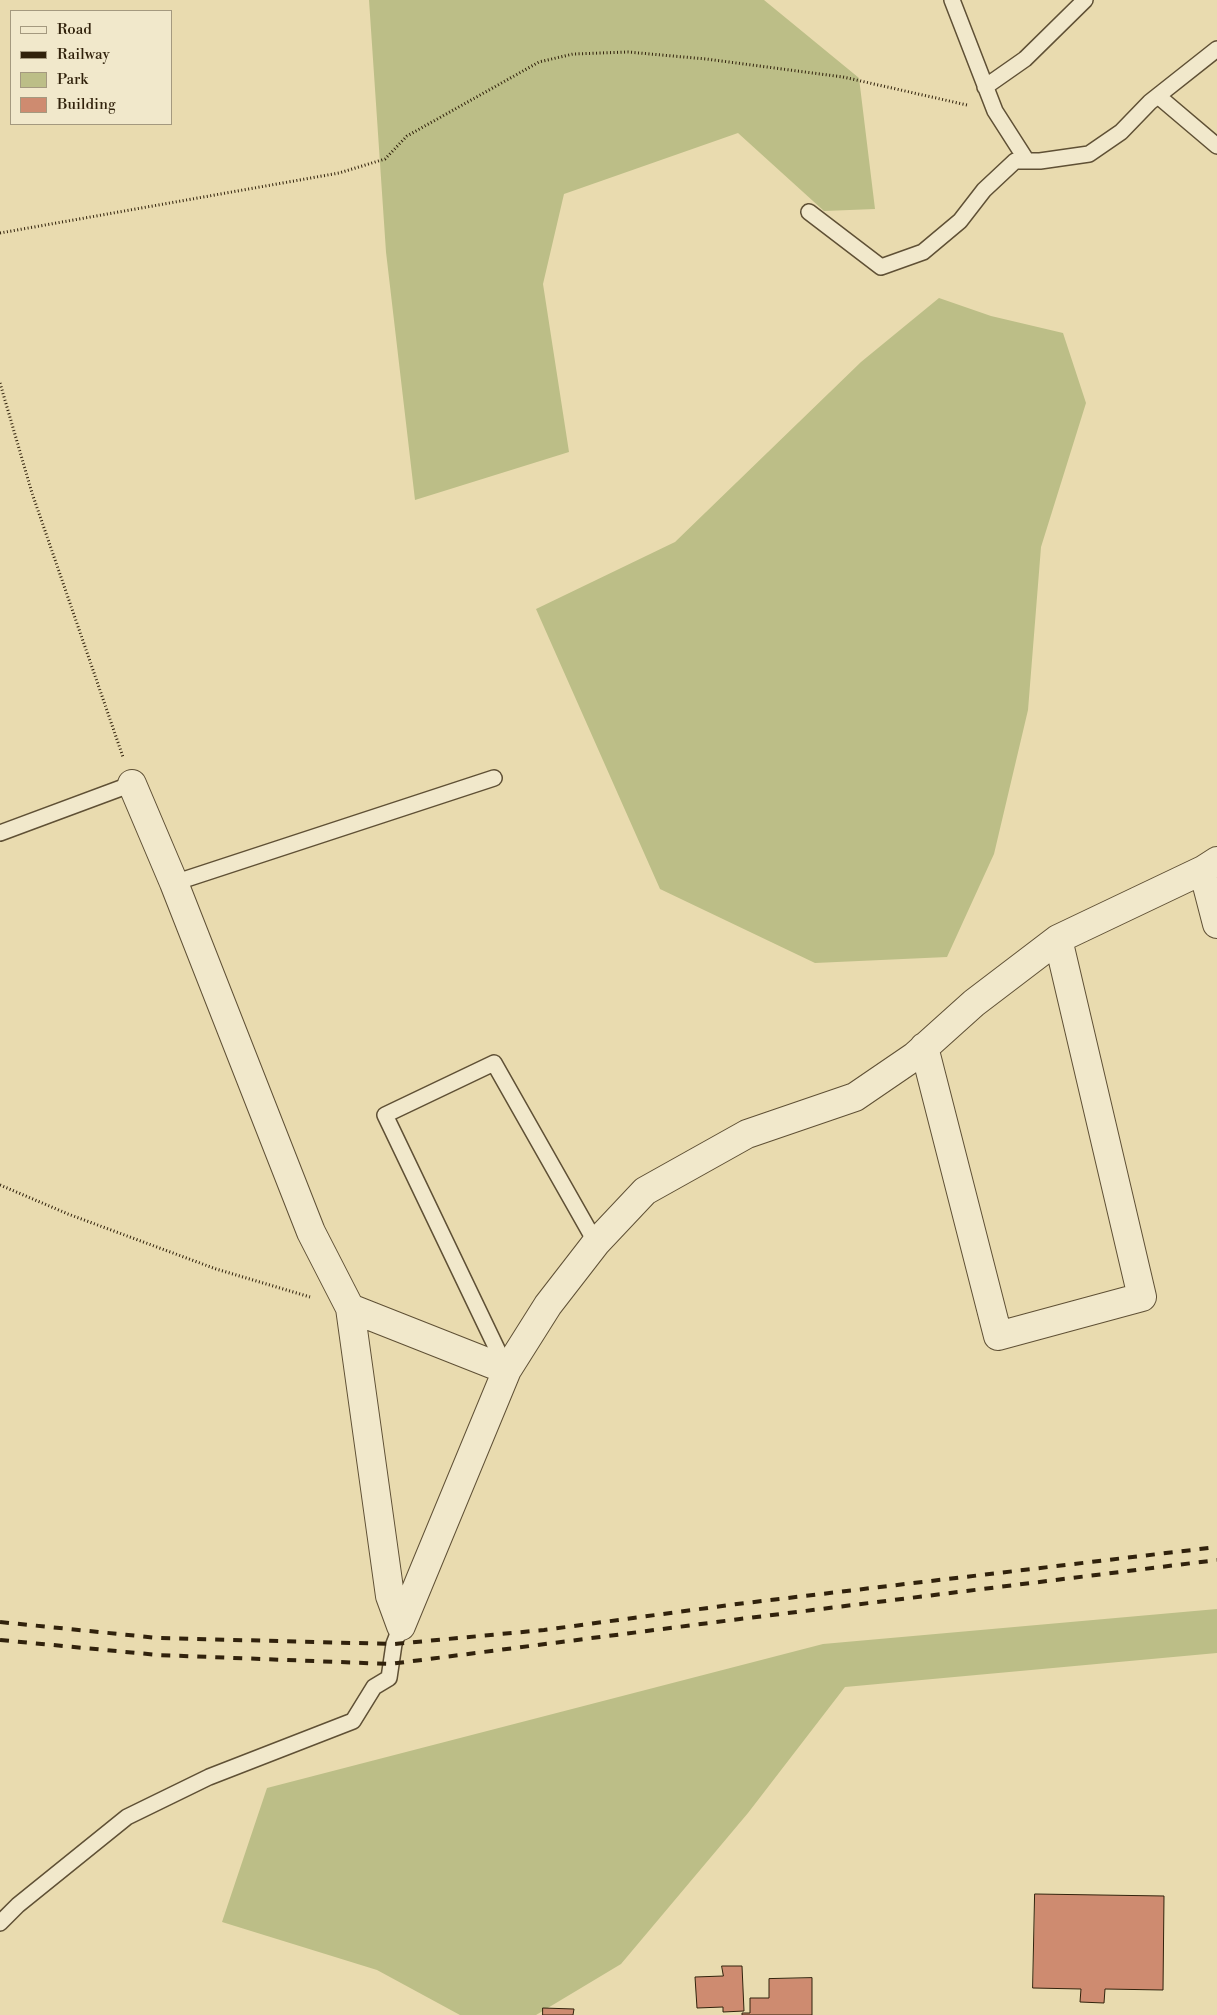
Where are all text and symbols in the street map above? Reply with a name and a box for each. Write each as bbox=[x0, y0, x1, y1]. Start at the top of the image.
legend bbox=[10, 10, 172, 125]
text: Road bbox=[57, 20, 92, 39]
text: Railway bbox=[57, 45, 110, 64]
text: Park bbox=[57, 70, 88, 89]
text: Building bbox=[57, 95, 116, 114]

